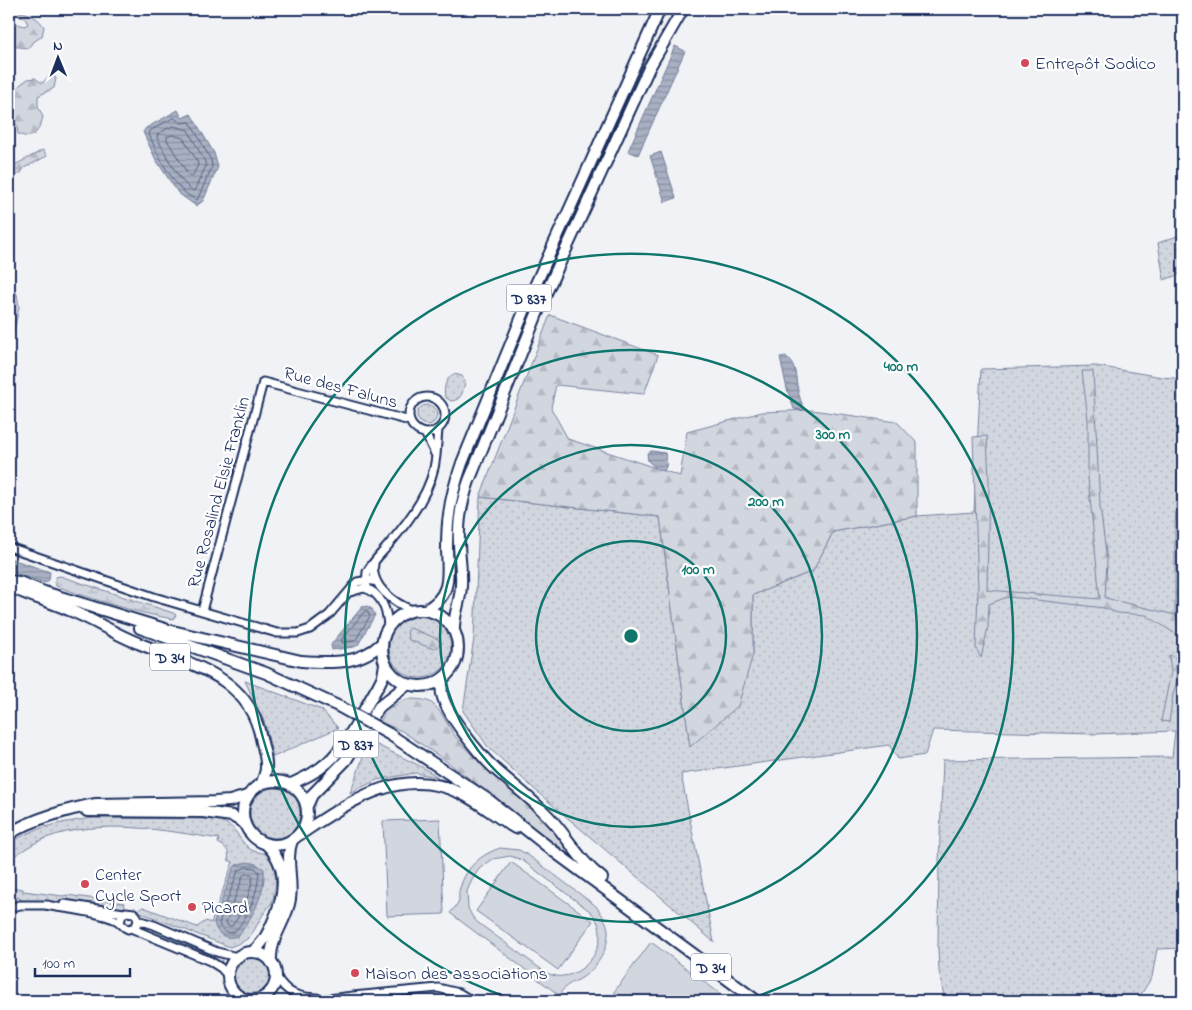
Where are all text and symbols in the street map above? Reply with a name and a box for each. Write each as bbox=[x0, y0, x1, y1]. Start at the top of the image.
north arrow bbox=[32, 32, 82, 82]
text: N bbox=[53, 36, 63, 57]
place label: Entrepôt Sodico bbox=[1035, 52, 1156, 78]
marker: Entrepôt Sodico bbox=[1019, 57, 1031, 69]
road number: D 837 bbox=[506, 284, 552, 312]
text: 400 m bbox=[883, 356, 919, 378]
street label: Rue des Faluns bbox=[280, 361, 400, 417]
street label: Rue Rosalind Elsie Franklin bbox=[182, 394, 258, 591]
text: 300 m bbox=[815, 424, 851, 446]
text: 200 m bbox=[747, 491, 784, 513]
text: 100 m bbox=[681, 559, 715, 581]
centre of rings bbox=[622, 627, 640, 645]
road number: D 34 bbox=[150, 644, 190, 670]
road number: D 837 bbox=[334, 731, 378, 758]
place label: Center Cycle Sport bbox=[95, 863, 181, 910]
marker: Center Cycle Sport bbox=[79, 878, 91, 890]
place label: Picard bbox=[202, 896, 248, 922]
marker: Picard bbox=[186, 901, 198, 913]
scale bar bbox=[35, 945, 130, 977]
text: 100 m bbox=[42, 953, 75, 975]
road number: D 34 bbox=[691, 954, 731, 980]
place label: Maison des associations bbox=[365, 962, 548, 988]
marker: Maison des associations bbox=[349, 967, 361, 979]

